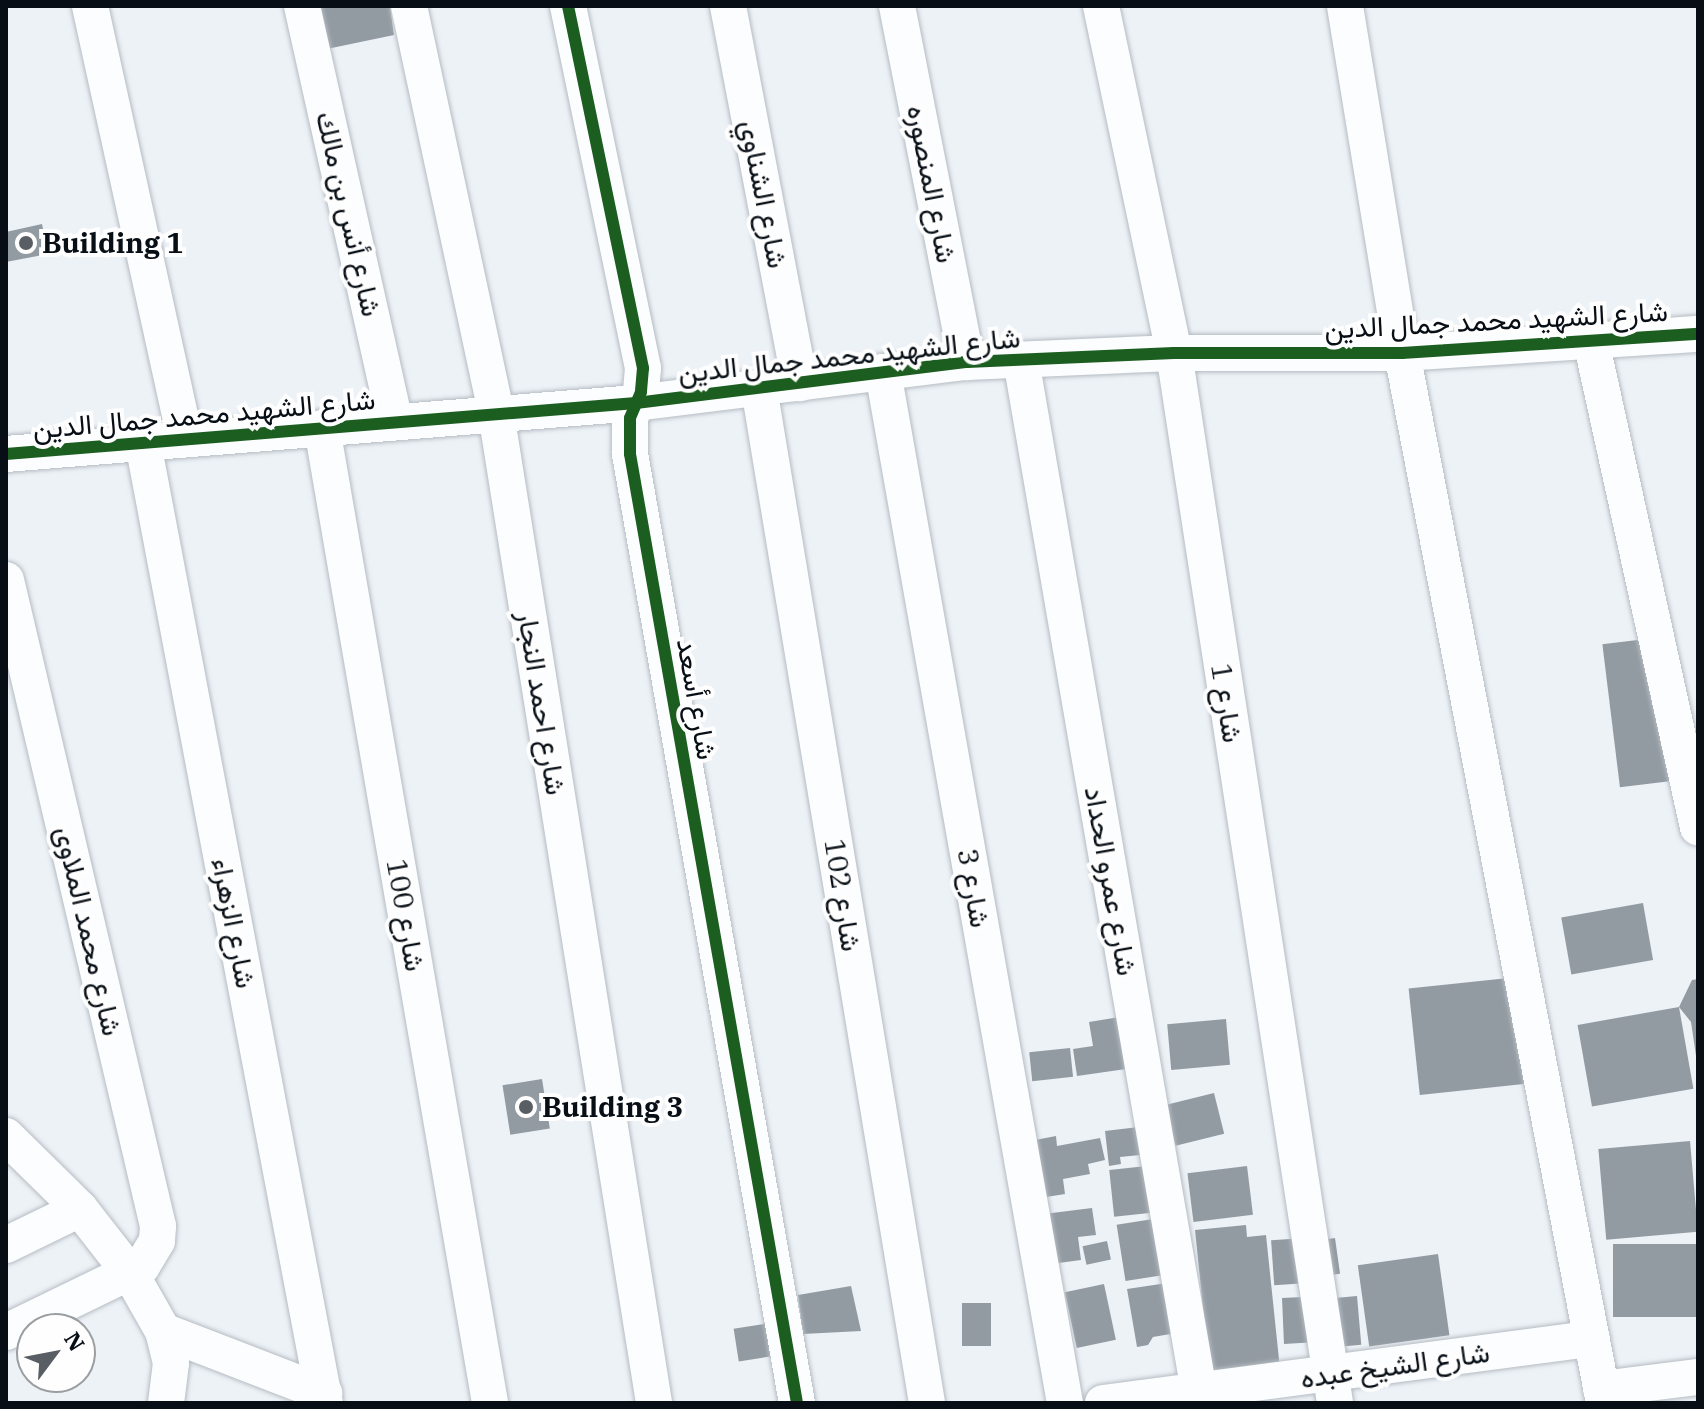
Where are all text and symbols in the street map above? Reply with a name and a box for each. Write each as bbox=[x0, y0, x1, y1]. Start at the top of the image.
street label: شارع المنصوره bbox=[900, 102, 964, 266]
street label: شارع أنس بن مالك bbox=[309, 108, 389, 320]
street label: شارع الشناوي bbox=[733, 117, 795, 271]
place label: Building 1 bbox=[42, 226, 183, 260]
marker: Building 1 bbox=[17, 234, 35, 252]
street label: شارع الشهيد محمد جمال الدين bbox=[1323, 294, 1669, 346]
street label: شارع الشهيد محمد جمال الدين bbox=[676, 320, 1022, 390]
street label: شارع الشهيد محمد جمال الدين bbox=[31, 382, 377, 446]
street label: شارع احمد النجار bbox=[511, 609, 573, 797]
street label: شارع أسعد bbox=[670, 636, 724, 762]
street label: شارع 1 bbox=[1204, 661, 1250, 745]
street label: شارع عمرو الحداد bbox=[1078, 784, 1144, 978]
street label: شارع محمد الملاوى bbox=[49, 823, 129, 1039]
street label: شارع 102 bbox=[818, 836, 868, 954]
street label: شارع 3 bbox=[951, 846, 997, 930]
street label: شارع الزهراء bbox=[205, 855, 263, 991]
street label: شارع 100 bbox=[380, 856, 432, 974]
place label: Building 3 bbox=[542, 1090, 683, 1124]
marker: Building 3 bbox=[517, 1098, 535, 1116]
north arrow bbox=[16, 1313, 96, 1393]
text: N bbox=[58, 1326, 92, 1356]
street label: شارع الشيخ عبده bbox=[1298, 1335, 1492, 1395]

